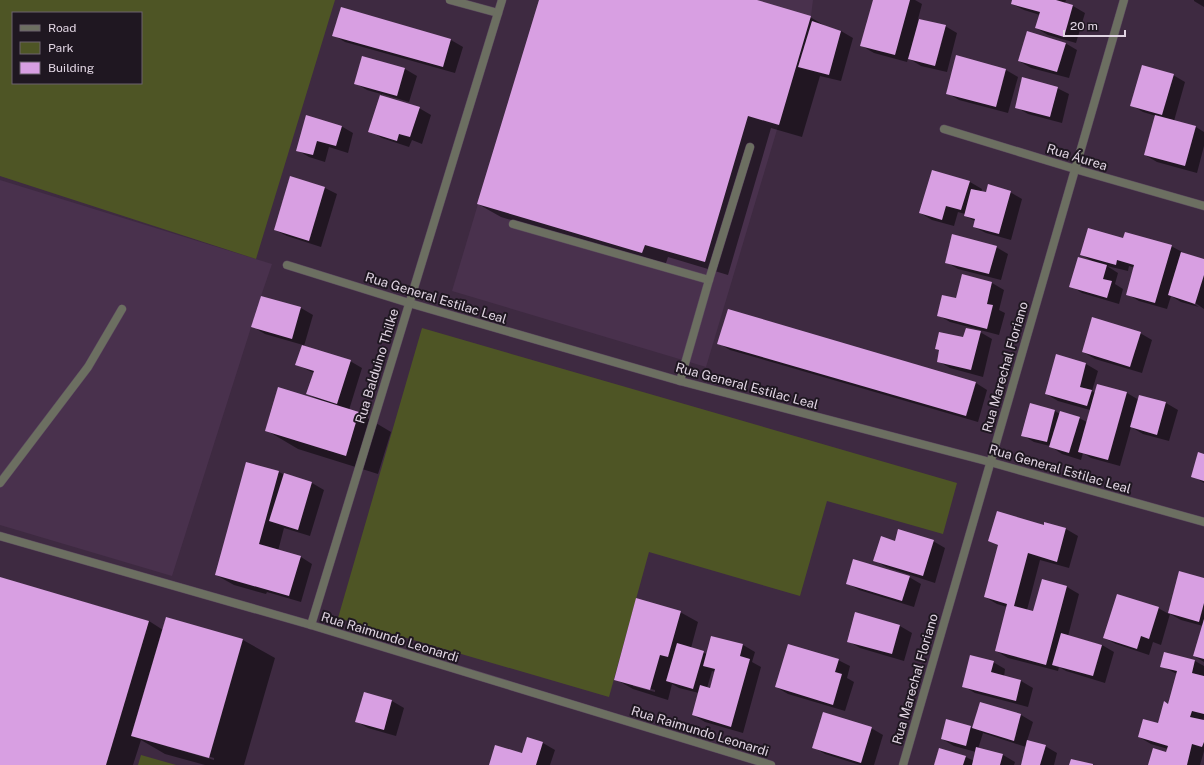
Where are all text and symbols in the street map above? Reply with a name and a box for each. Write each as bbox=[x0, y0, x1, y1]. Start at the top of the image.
legend bbox=[12, 12, 142, 84]
scale bar bbox=[1064, 12, 1125, 38]
text: 20 m bbox=[1070, 19, 1098, 33]
text: Road bbox=[48, 21, 76, 35]
text: Park bbox=[48, 41, 74, 55]
text: Building bbox=[48, 61, 94, 75]
street label: Rua Áurea bbox=[1045, 140, 1110, 173]
street label: Rua General Estilac Leal bbox=[363, 269, 509, 327]
street label: Rua Marechal Floriano bbox=[979, 300, 1031, 434]
street label: Rua Balduino Thilke bbox=[352, 307, 402, 425]
street label: Rua General Estilac Leal bbox=[674, 360, 820, 412]
street label: Rua General Estilac Leal bbox=[987, 442, 1133, 496]
street label: Rua Raimundo Leonardi bbox=[319, 609, 461, 665]
street label: Rua Marechal Floriano bbox=[889, 612, 941, 746]
street label: Rua Raimundo Leonardi bbox=[629, 703, 771, 759]

